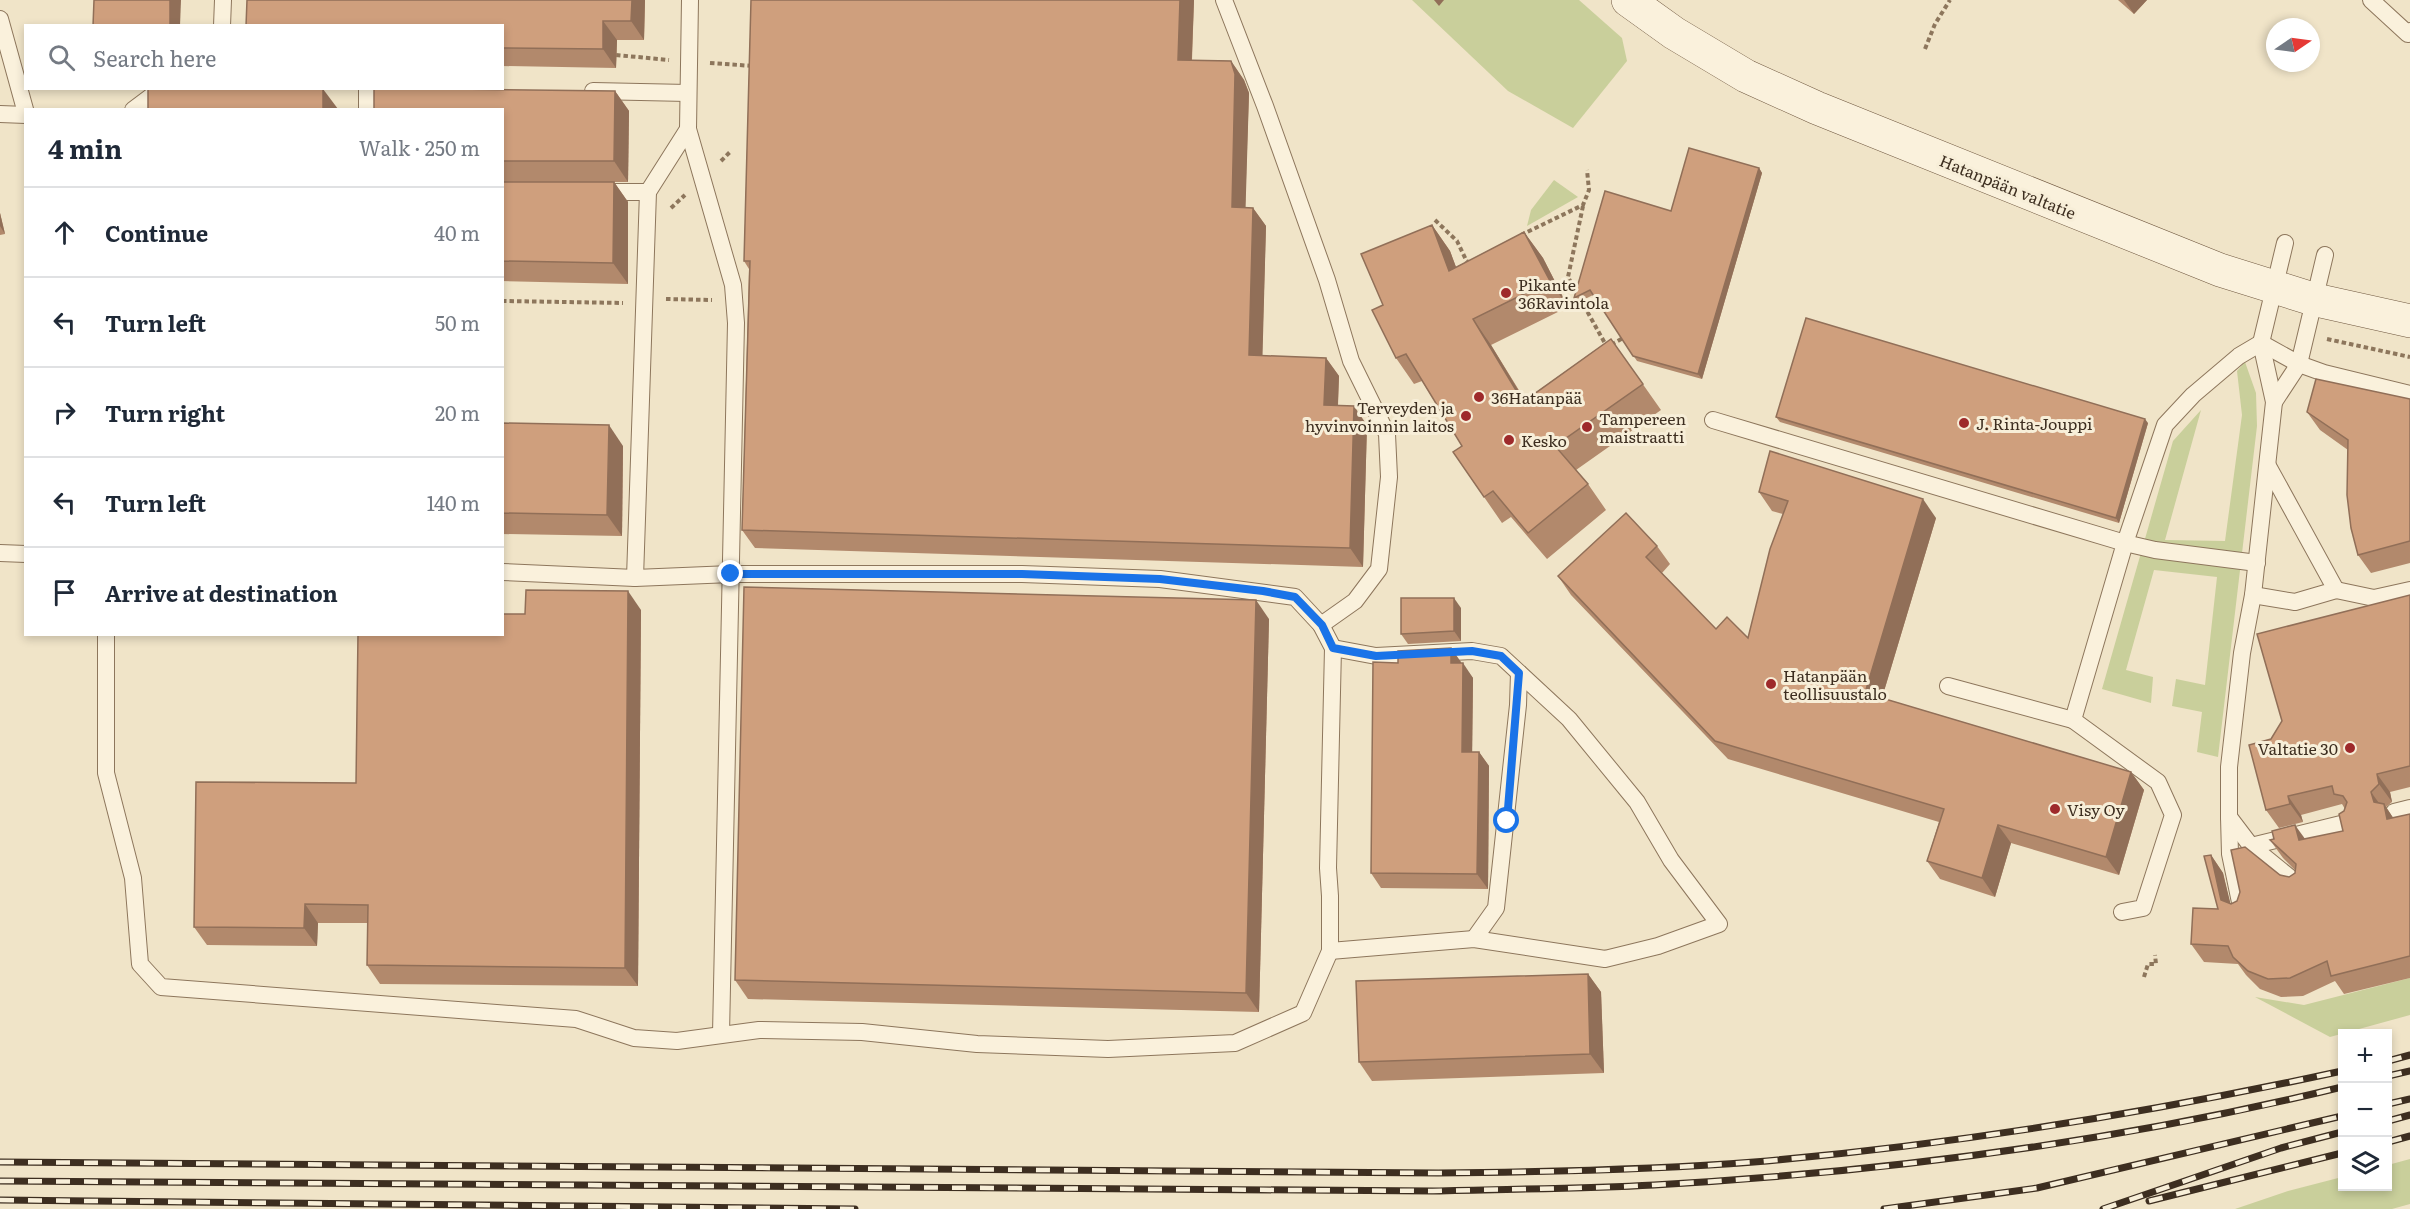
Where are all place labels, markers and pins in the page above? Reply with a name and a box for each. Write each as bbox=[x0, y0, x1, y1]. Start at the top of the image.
place label: Pikante 36Ravintola bbox=[1518, 272, 1609, 314]
marker: Pikante 36Ravintola bbox=[1499, 286, 1513, 300]
place label: 36Hatanpää bbox=[1491, 385, 1583, 409]
marker: 36Hatanpää bbox=[1472, 390, 1486, 404]
place label: Terveyden ja hyvinvoinnin laitos bbox=[1305, 395, 1454, 437]
place label: Tampereen maistraatti bbox=[1599, 406, 1686, 448]
marker: Terveyden ja hyvinvoinnin laitos bbox=[1459, 409, 1473, 423]
place label: J. Rinta-Jouppi bbox=[1976, 411, 2092, 435]
marker: J. Rinta-Jouppi bbox=[1957, 416, 1971, 430]
marker: Tampereen maistraatti bbox=[1580, 420, 1594, 434]
place label: Kesko bbox=[1521, 428, 1567, 452]
marker: Kesko bbox=[1502, 433, 1516, 447]
place label: Hatanpään teollisuustalo bbox=[1783, 663, 1887, 705]
marker: Hatanpään teollisuustalo bbox=[1764, 677, 1778, 691]
place label: Valtatie 30 bbox=[2258, 736, 2338, 760]
marker: Valtatie 30 bbox=[2343, 741, 2357, 755]
place label: Visy Oy bbox=[2067, 797, 2125, 821]
marker: Visy Oy bbox=[2048, 802, 2062, 816]

